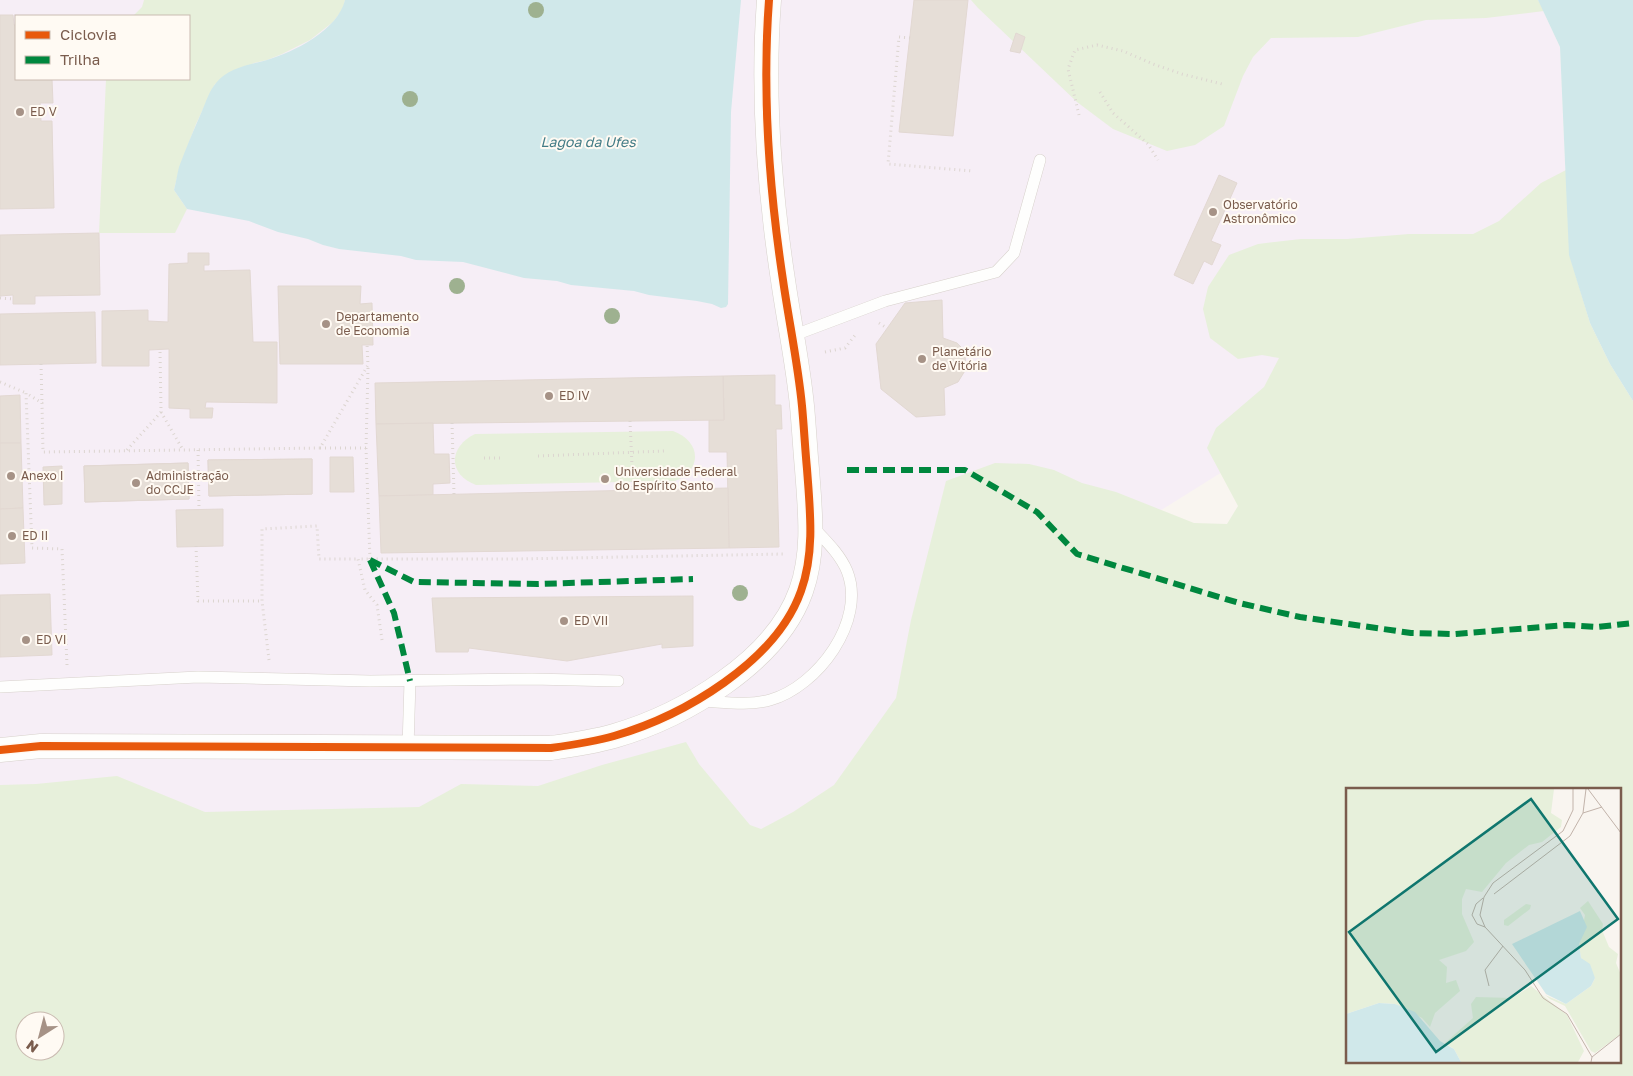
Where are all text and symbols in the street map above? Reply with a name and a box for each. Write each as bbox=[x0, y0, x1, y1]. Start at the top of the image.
legend bbox=[15, 15, 190, 80]
text: Ciclovia bbox=[60, 25, 117, 43]
text: Trilha bbox=[60, 50, 100, 68]
place label: ED V bbox=[30, 104, 57, 119]
marker: ED V bbox=[14, 106, 26, 118]
water label: Lagoa da Ufes bbox=[540, 133, 636, 150]
place label: Observatório Astronômico bbox=[1223, 197, 1298, 226]
marker: Observatório Astronômico bbox=[1207, 206, 1219, 218]
place label: Departamento de Economia bbox=[336, 309, 419, 338]
marker: Departamento de Economia bbox=[320, 318, 332, 330]
place label: Planetário de Vitória bbox=[932, 344, 992, 373]
marker: Planetário de Vitória bbox=[916, 353, 928, 365]
place label: ED IV bbox=[559, 388, 590, 403]
marker: ED IV bbox=[543, 390, 555, 402]
place label: Universidade Federal do Espírito Santo bbox=[615, 464, 737, 493]
place label: Anexo I bbox=[21, 468, 63, 483]
place label: Administração do CCJE bbox=[146, 468, 229, 497]
marker: Anexo I bbox=[5, 470, 17, 482]
marker: Universidade Federal do Espírito Santo bbox=[599, 473, 611, 485]
marker: Administração do CCJE bbox=[130, 477, 142, 489]
place label: ED II bbox=[22, 528, 48, 543]
marker: ED II bbox=[6, 530, 18, 542]
place label: ED VII bbox=[574, 613, 608, 628]
marker: ED VII bbox=[558, 615, 570, 627]
place label: ED VI bbox=[36, 632, 67, 647]
marker: ED VI bbox=[20, 634, 32, 646]
inset map bbox=[1346, 788, 1620, 1064]
north arrow bbox=[15, 1011, 65, 1061]
text: N bbox=[23, 1037, 41, 1057]

